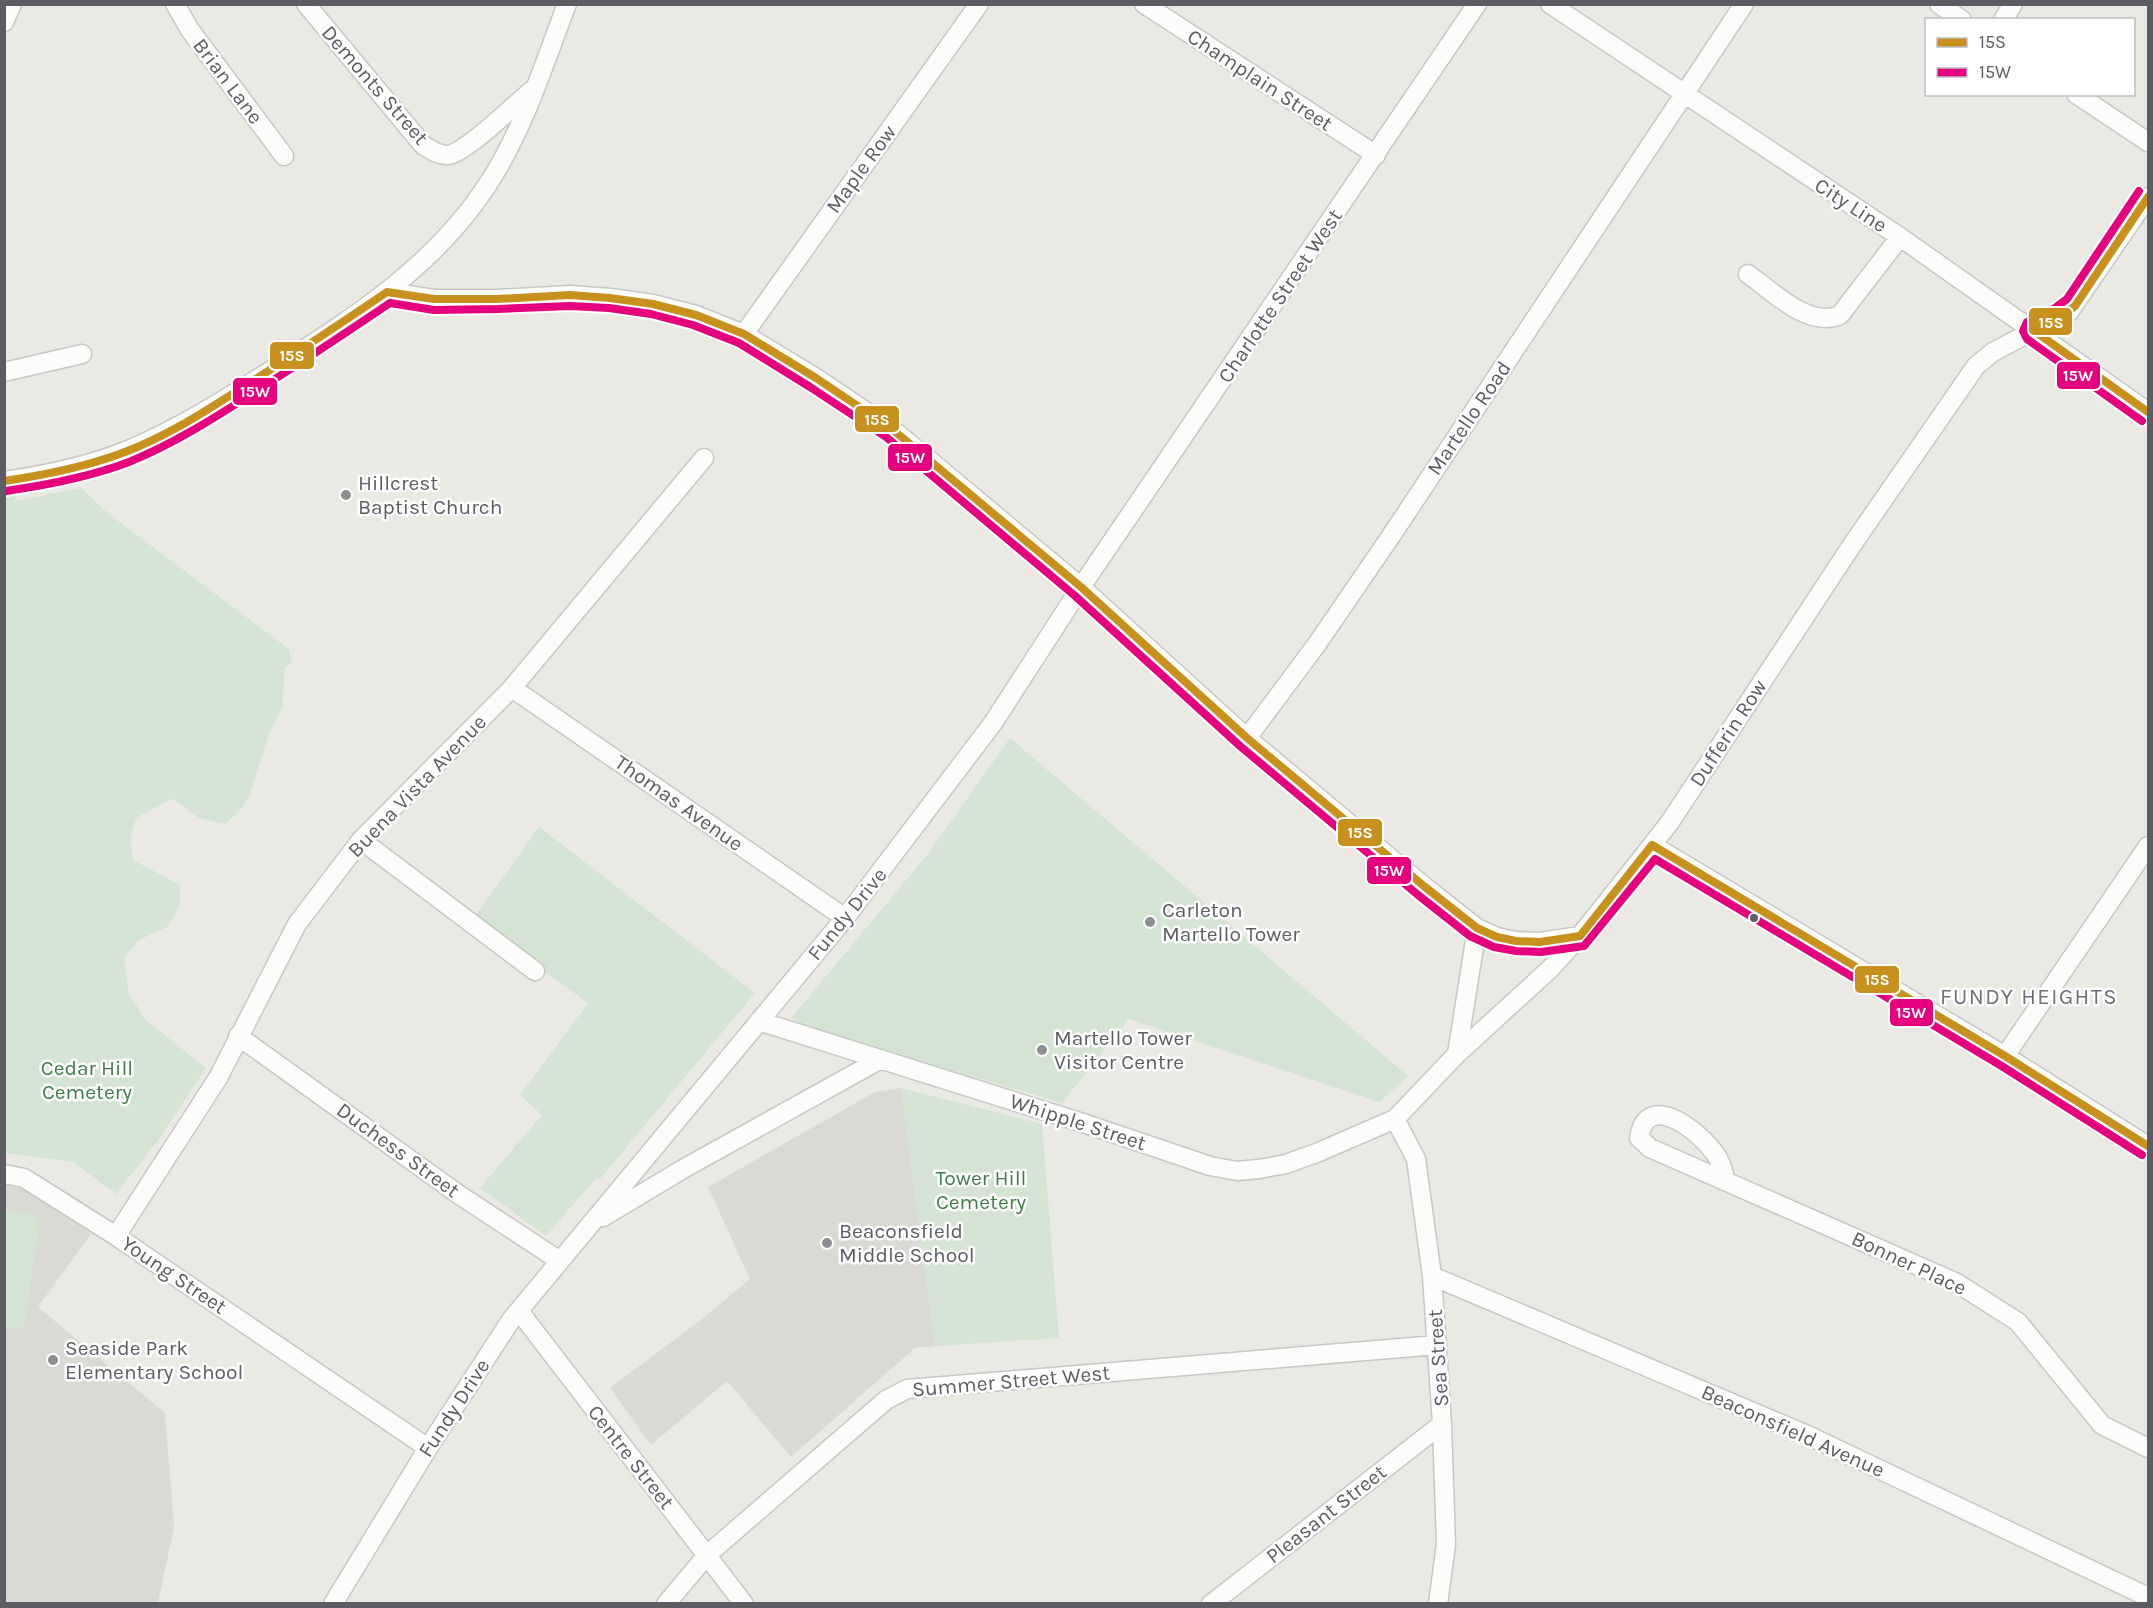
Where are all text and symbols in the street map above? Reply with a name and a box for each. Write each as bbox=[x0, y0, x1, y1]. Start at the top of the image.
legend bbox=[1925, 18, 2135, 96]
street label: Demonts Street bbox=[317, 21, 433, 150]
street label: Champlain Street bbox=[1183, 24, 1337, 136]
text: 15S bbox=[1979, 31, 2006, 53]
street label: Brian Lane bbox=[188, 33, 268, 129]
text: 15W bbox=[1979, 61, 2011, 83]
street label: Maple Row bbox=[821, 120, 901, 218]
street label: City Line bbox=[1810, 173, 1892, 237]
street label: Charlotte Street West bbox=[1213, 205, 1347, 387]
line badge: 15S bbox=[2028, 307, 2073, 336]
text: 15S bbox=[2038, 313, 2064, 332]
line badge: 15S bbox=[269, 341, 315, 370]
text: 15S bbox=[279, 346, 305, 365]
street label: Martello Road bbox=[1422, 356, 1516, 480]
line badge: 15W bbox=[2056, 361, 2101, 390]
text: 15W bbox=[2063, 366, 2093, 385]
line badge: 15W bbox=[232, 377, 278, 406]
text: 15W bbox=[240, 382, 270, 401]
line badge: 15S bbox=[854, 405, 900, 433]
text: 15S bbox=[864, 410, 890, 429]
line badge: 15W bbox=[887, 443, 933, 472]
text: 15W bbox=[895, 448, 925, 467]
place label: Hillcrest Baptist Church bbox=[358, 471, 502, 519]
marker: Hillcrest Baptist Church bbox=[339, 488, 353, 502]
street label: Dufferin Row bbox=[1684, 675, 1772, 791]
street label: Buena Vista Avenue bbox=[343, 710, 491, 862]
street label: Thomas Avenue bbox=[610, 750, 748, 856]
line badge: 15S bbox=[1337, 818, 1383, 847]
text: 15S bbox=[1347, 823, 1373, 842]
line badge: 15W bbox=[1366, 856, 1412, 885]
text: 15W bbox=[1374, 861, 1404, 880]
street label: Fundy Drive bbox=[802, 863, 892, 965]
place label: Carleton Martello Tower bbox=[1162, 898, 1300, 946]
unlabelled marker bbox=[1748, 912, 1760, 924]
marker: Carleton Martello Tower bbox=[1143, 915, 1157, 929]
line badge: 15S bbox=[1854, 965, 1900, 994]
text: 15S bbox=[1864, 970, 1890, 989]
district label: FUNDY HEIGHTS bbox=[1940, 984, 2118, 1010]
line badge: 15W bbox=[1889, 998, 1934, 1027]
text: 15W bbox=[1896, 1003, 1926, 1022]
place label: Martello Tower Visitor Centre bbox=[1054, 1026, 1192, 1074]
marker: Martello Tower Visitor Centre bbox=[1035, 1043, 1049, 1057]
park label: Cedar Hill Cemetery bbox=[41, 1056, 133, 1104]
street label: Whipple Street bbox=[1007, 1089, 1149, 1155]
street label: Duchess Street bbox=[332, 1098, 464, 1203]
park label: Tower Hill Cemetery bbox=[936, 1166, 1026, 1214]
place label: Beaconsfield Middle School bbox=[839, 1219, 975, 1267]
street label: Bonner Place bbox=[1848, 1226, 1970, 1300]
street label: Young Street bbox=[117, 1231, 231, 1319]
marker: Beaconsfield Middle School bbox=[820, 1236, 834, 1250]
street label: Sea Street bbox=[1423, 1308, 1453, 1408]
place label: Seaside Park Elementary School bbox=[65, 1336, 243, 1384]
marker: Seaside Park Elementary School bbox=[46, 1353, 60, 1367]
street label: Fundy Drive bbox=[413, 1354, 495, 1462]
street label: Summer Street West bbox=[911, 1360, 1111, 1402]
street label: Beaconsfield Avenue bbox=[1698, 1380, 1888, 1482]
street label: Centre Street bbox=[583, 1400, 679, 1514]
street label: Pleasant Street bbox=[1261, 1460, 1391, 1568]

